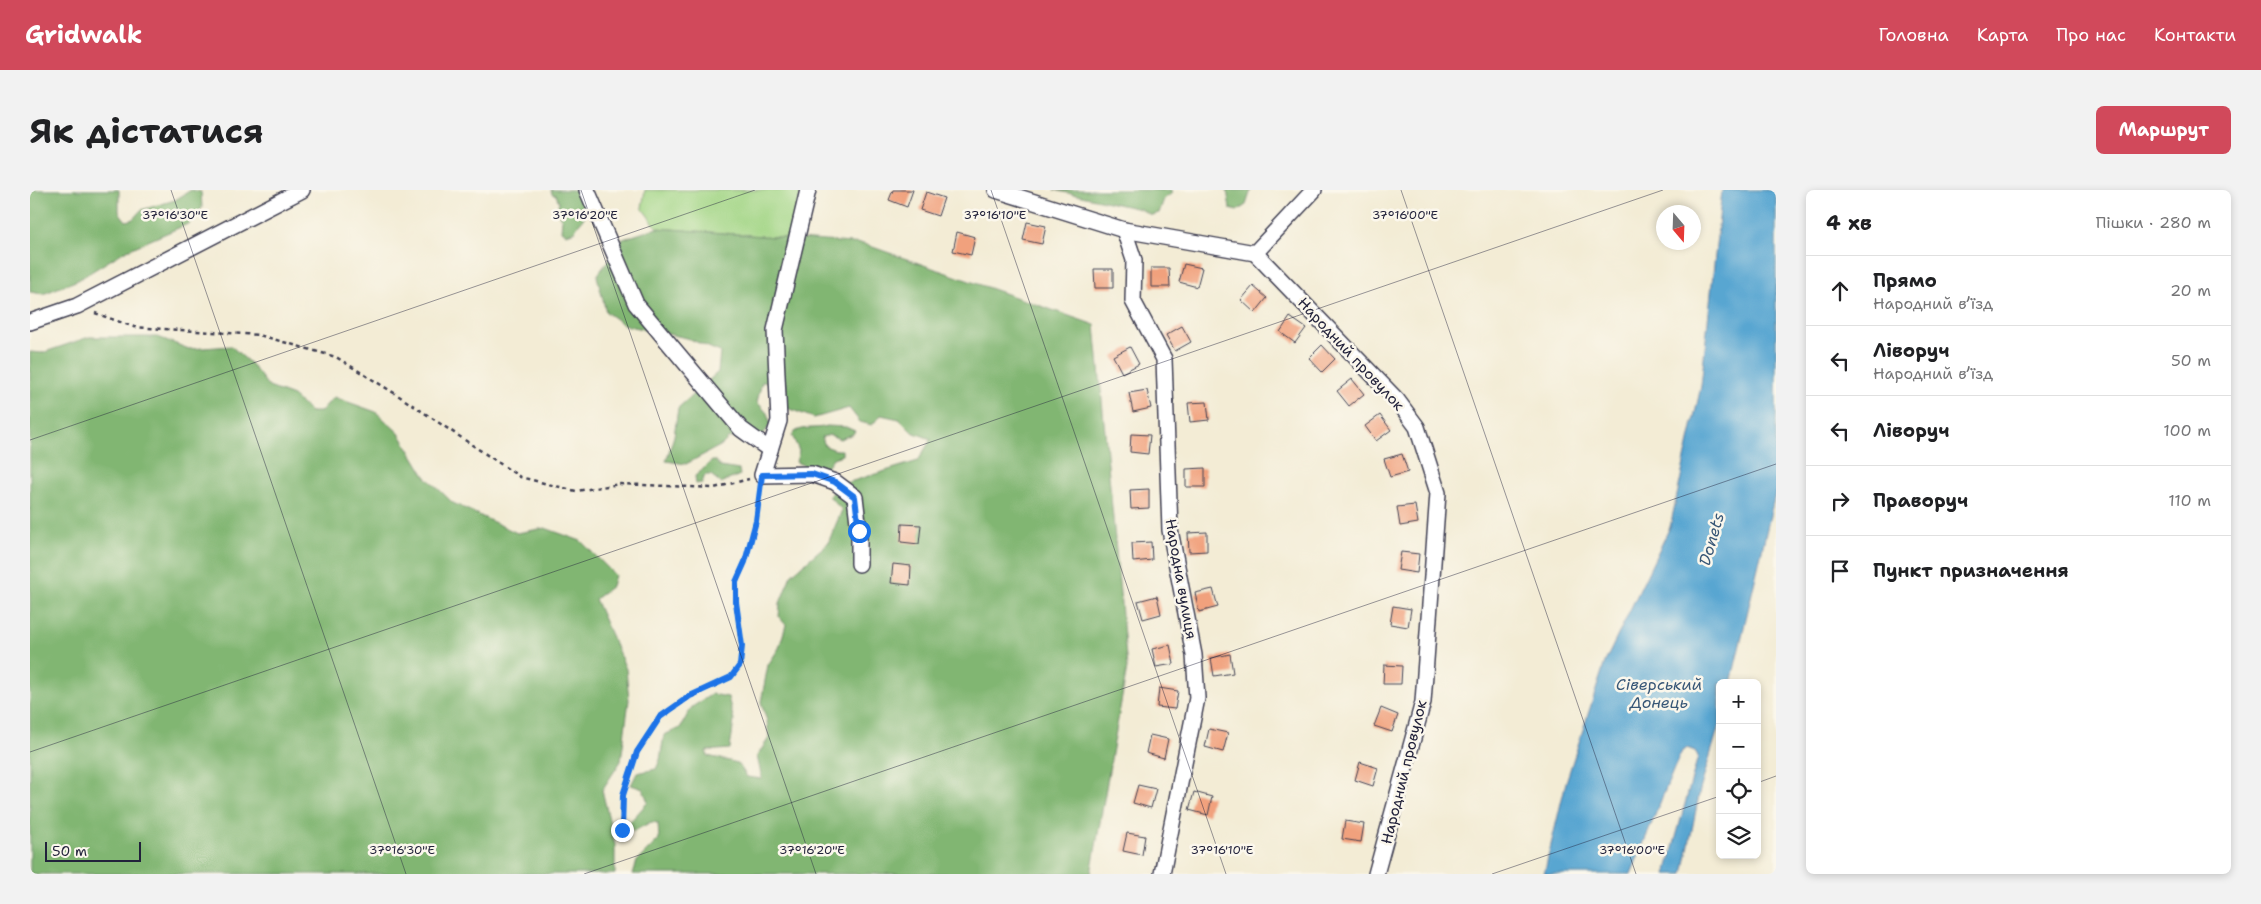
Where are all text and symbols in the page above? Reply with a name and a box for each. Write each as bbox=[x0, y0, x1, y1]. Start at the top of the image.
text: Gridwalk bbox=[25, 19, 142, 51]
text: Головна bbox=[1878, 23, 1949, 47]
text: Карта bbox=[1977, 23, 2028, 47]
text: Про нас bbox=[2056, 23, 2126, 47]
text: Контакти bbox=[2154, 23, 2236, 47]
button: Маршрут bbox=[2096, 106, 2231, 154]
text: Як дістатися bbox=[30, 107, 264, 154]
north arrow bbox=[1656, 205, 1701, 250]
text: 37°16'30"E bbox=[142, 207, 208, 223]
text: 37°16'20"E bbox=[552, 207, 618, 223]
text: 37°16'10"E bbox=[964, 207, 1026, 223]
text: 37°16'00"E bbox=[1372, 207, 1438, 223]
text: 4 хв bbox=[1826, 209, 1872, 237]
text: Пішки · 280 m bbox=[2096, 212, 2211, 233]
text: Прямо bbox=[1873, 268, 1937, 293]
icon: ahead bbox=[1826, 277, 1854, 305]
text: 20 m bbox=[2170, 280, 2211, 301]
street label: Народний провулок bbox=[1293, 293, 1409, 415]
text: Народний в’їзд bbox=[1873, 293, 1993, 314]
text: Ліворуч bbox=[1873, 338, 1949, 363]
icon: left bbox=[1826, 347, 1854, 375]
text: 50 m bbox=[2171, 350, 2211, 371]
text: Народний в’їзд bbox=[1873, 363, 1993, 384]
icon: left bbox=[1826, 417, 1854, 445]
text: Ліворуч bbox=[1873, 418, 1949, 443]
text: 100 m bbox=[2163, 420, 2211, 441]
icon: right bbox=[1826, 487, 1854, 515]
text: Праворуч bbox=[1873, 488, 1968, 513]
text: 110 m bbox=[2168, 490, 2211, 511]
water label: Donets bbox=[1694, 510, 1729, 568]
street label: Народна вулиця bbox=[1161, 517, 1201, 641]
route start bbox=[848, 520, 871, 543]
icon: arrive bbox=[1826, 557, 1854, 585]
text: Пункт призначення bbox=[1873, 558, 2069, 583]
water label: Сіверський Донець bbox=[1616, 674, 1702, 713]
map controls bbox=[1716, 679, 1761, 859]
button: + bbox=[1716, 679, 1761, 724]
street label: Народний провулок bbox=[1376, 698, 1432, 846]
button: − bbox=[1716, 724, 1761, 769]
button: locate bbox=[1716, 769, 1761, 814]
button: layers bbox=[1716, 814, 1761, 859]
route end bbox=[611, 819, 634, 842]
scale bar bbox=[45, 839, 141, 862]
text: 50 m bbox=[52, 842, 87, 860]
text: 37°16'30"E bbox=[369, 842, 435, 858]
text: 37°16'20"E bbox=[779, 842, 845, 858]
text: 37°16'10"E bbox=[1191, 842, 1253, 858]
text: 37°16'00"E bbox=[1599, 842, 1665, 858]

